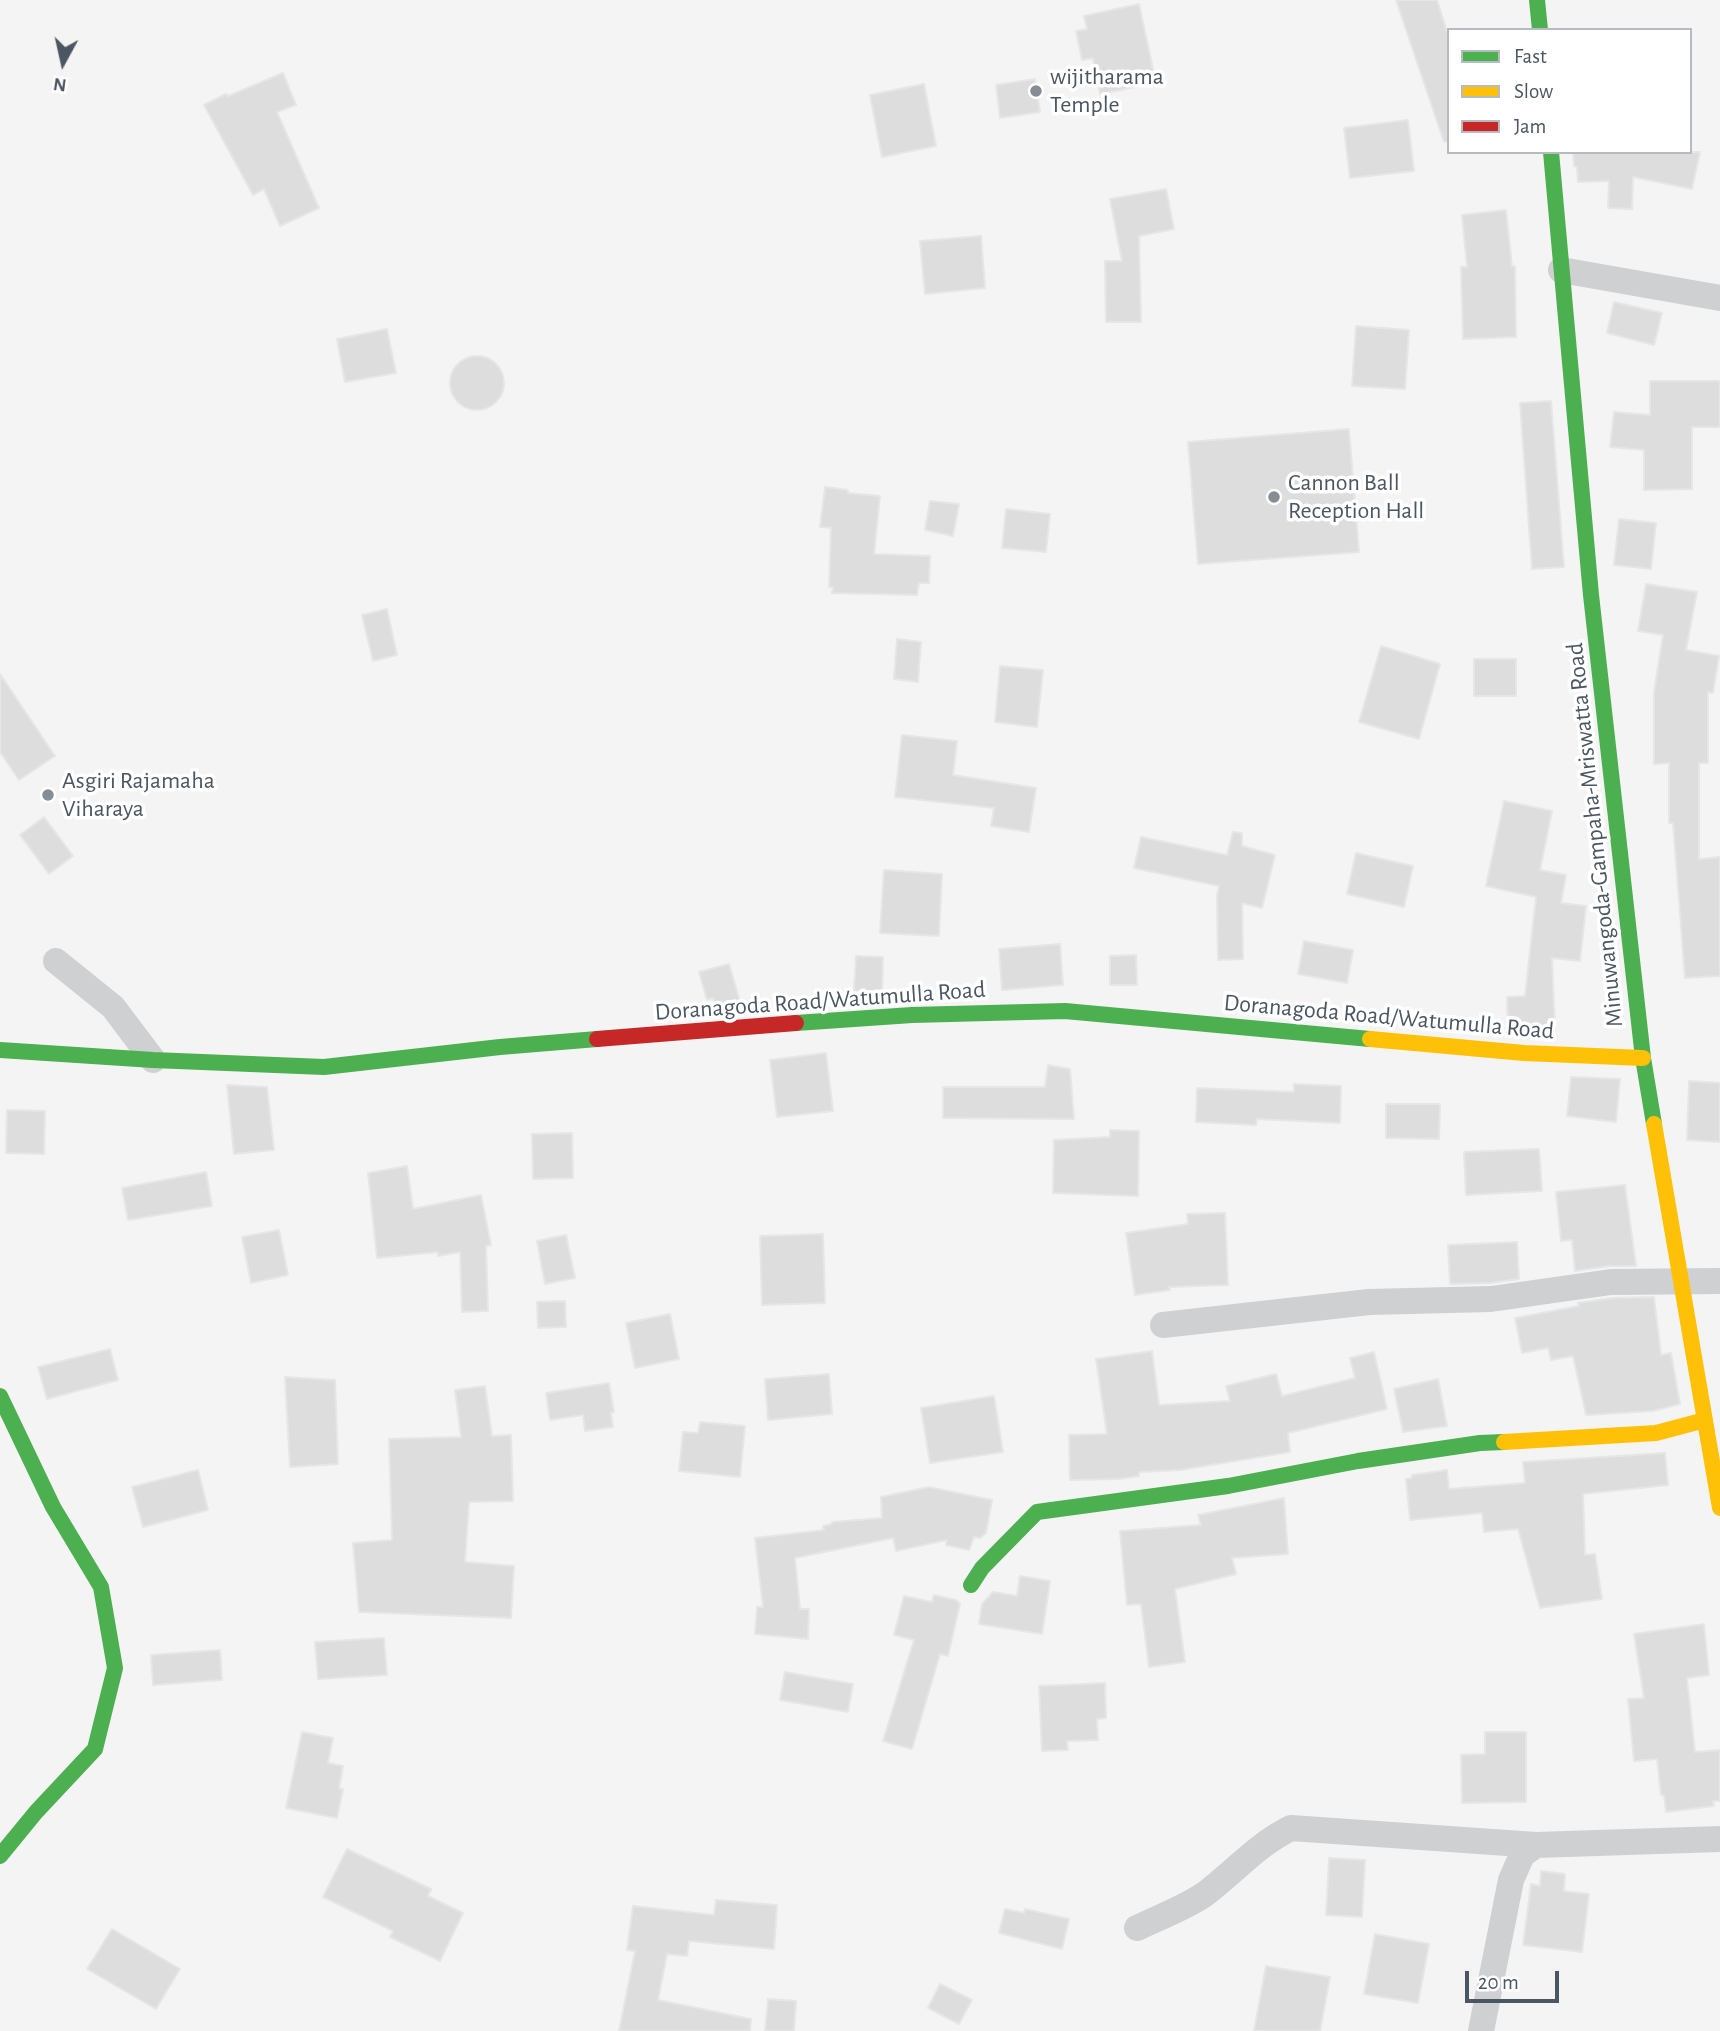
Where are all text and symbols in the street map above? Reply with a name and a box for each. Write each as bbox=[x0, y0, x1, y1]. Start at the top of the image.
north arrow bbox=[28, 28, 98, 98]
legend bbox=[1447, 28, 1692, 154]
text: Fast bbox=[1514, 46, 1547, 67]
place label: wijitharama Temple bbox=[1050, 63, 1164, 119]
text: N bbox=[52, 74, 68, 95]
text: Slow bbox=[1514, 81, 1553, 102]
marker: wijitharama Temple bbox=[1028, 83, 1044, 99]
text: Jam bbox=[1514, 116, 1546, 137]
place label: Cannon Ball Reception Hall bbox=[1288, 469, 1424, 525]
marker: Cannon Ball Reception Hall bbox=[1266, 489, 1282, 505]
street label: Minuwangoda-Gampaha-Mriswatta Road bbox=[1560, 641, 1630, 1029]
place label: Asgiri Rajamaha Viharaya bbox=[62, 767, 215, 823]
marker: Asgiri Rajamaha Viharaya bbox=[40, 787, 56, 803]
street label: Doranagoda Road/Watumulla Road bbox=[654, 975, 986, 1027]
street label: Doranagoda Road/Watumulla Road bbox=[1223, 988, 1555, 1046]
scale bar bbox=[1468, 1958, 1562, 2002]
text: 20 m bbox=[1478, 1972, 1519, 1993]

